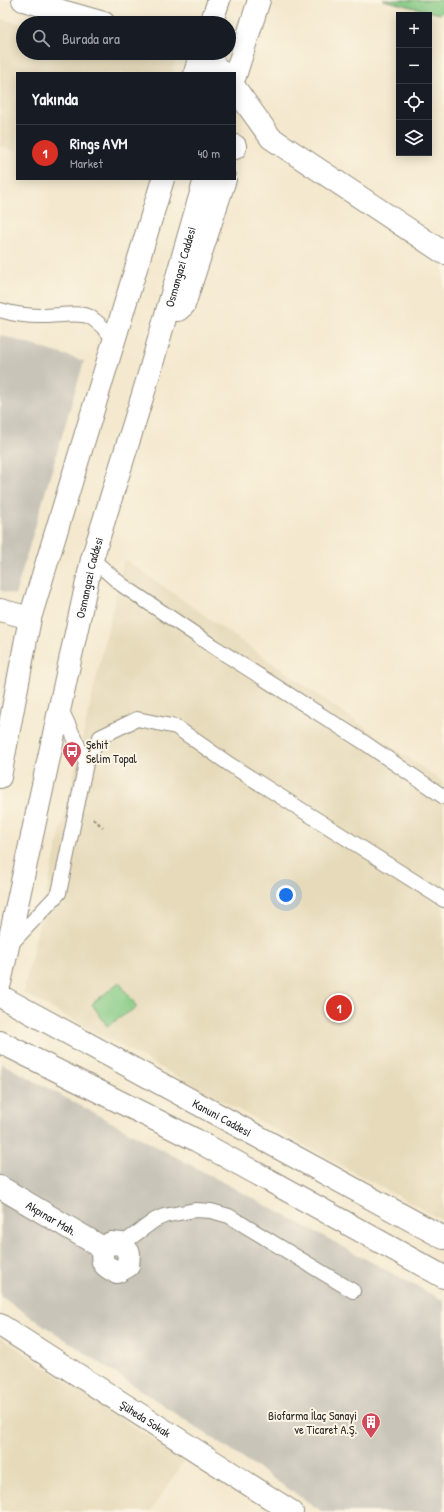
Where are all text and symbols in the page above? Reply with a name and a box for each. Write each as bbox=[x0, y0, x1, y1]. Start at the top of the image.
map controls bbox=[396, 12, 432, 156]
button: + bbox=[396, 12, 432, 48]
search box bbox=[16, 16, 236, 60]
icon: search bbox=[30, 27, 52, 49]
text: Burada ara bbox=[62, 28, 120, 49]
button: − bbox=[396, 48, 432, 84]
button: locate bbox=[396, 84, 432, 120]
text: Yakında bbox=[32, 87, 78, 110]
button: layers bbox=[396, 120, 432, 156]
text: Rings AVM bbox=[70, 133, 128, 154]
text: 1 bbox=[43, 144, 47, 162]
text: 40 m bbox=[197, 144, 220, 162]
text: Market bbox=[70, 154, 103, 172]
street label: Osmangazi Caddesi bbox=[160, 225, 199, 309]
street label: Osmangazi Caddesi bbox=[71, 535, 107, 620]
place label: Şehit Selim Topal bbox=[86, 736, 137, 767]
bus stop icon: Şehit Selim Topal bbox=[61, 740, 83, 768]
your location bbox=[276, 885, 296, 905]
pin: 1 bbox=[326, 993, 352, 1023]
street label: Kanuni Caddesi bbox=[190, 1094, 255, 1140]
street label: Akpınar Mah. bbox=[23, 1196, 80, 1239]
street label: Şüheda Sokak bbox=[117, 1396, 174, 1441]
place label: Biofarma İlaç Sanayi ve Ticaret A.Ş. bbox=[268, 1407, 357, 1438]
building icon: Biofarma İlaç Sanayi ve Ticaret A.Ş. bbox=[360, 1411, 382, 1439]

